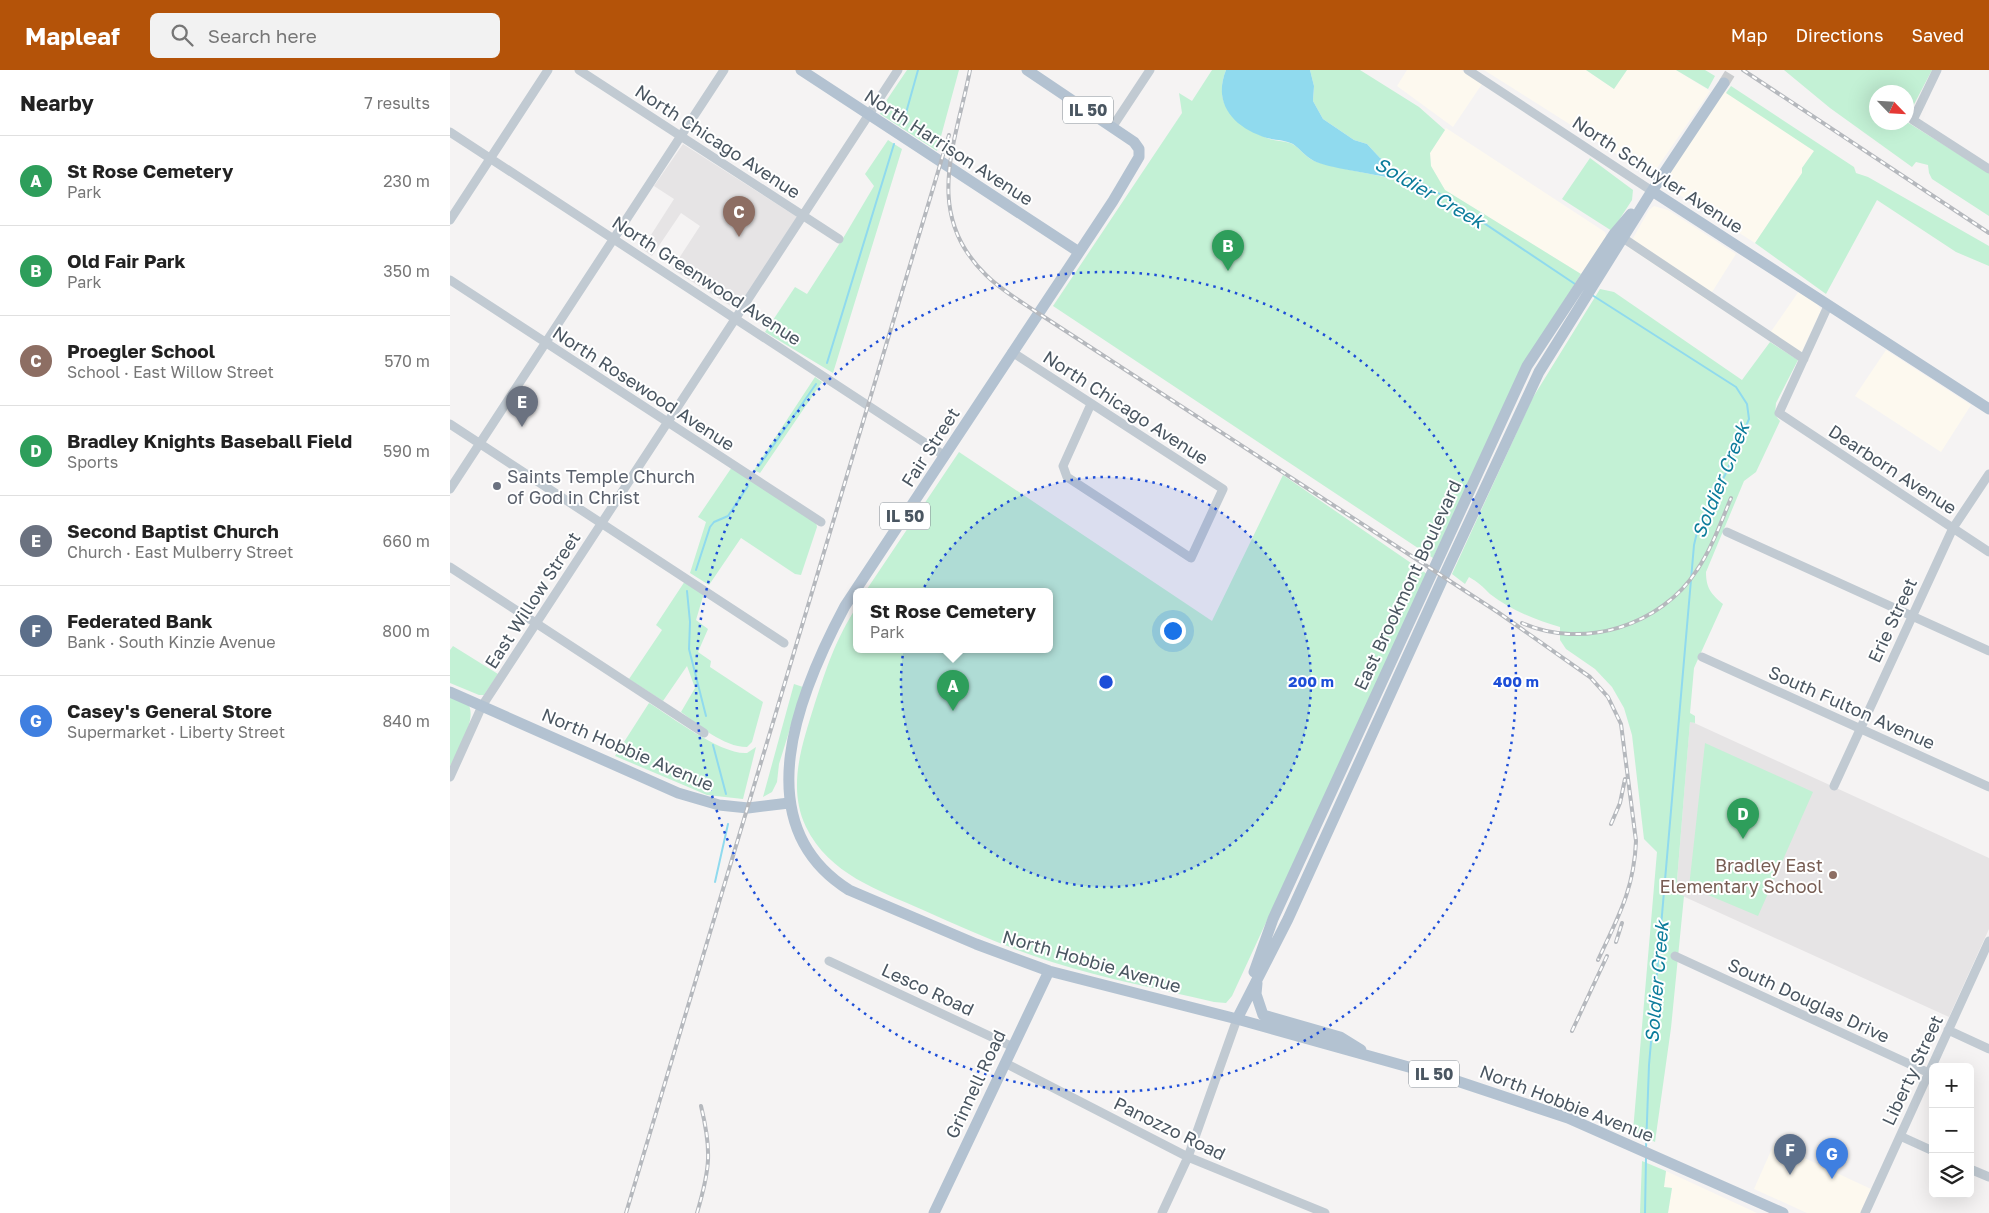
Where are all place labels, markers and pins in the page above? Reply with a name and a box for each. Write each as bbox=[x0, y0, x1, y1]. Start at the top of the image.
pin: C bbox=[723, 196, 755, 237]
pin: B bbox=[1212, 230, 1244, 271]
pin: E bbox=[506, 386, 538, 427]
place label: Saints Temple Church of God in Christ bbox=[507, 465, 695, 508]
marker: Saints Temple Church of God in Christ bbox=[491, 480, 503, 492]
pin: A bbox=[937, 670, 969, 711]
centre of rings bbox=[1097, 673, 1115, 691]
pin: D bbox=[1727, 798, 1759, 839]
place label: Bradley East Elementary School bbox=[1659, 854, 1823, 897]
marker: Bradley East Elementary School bbox=[1827, 869, 1839, 881]
pin: F bbox=[1774, 1134, 1806, 1175]
pin: G bbox=[1816, 1138, 1848, 1179]

